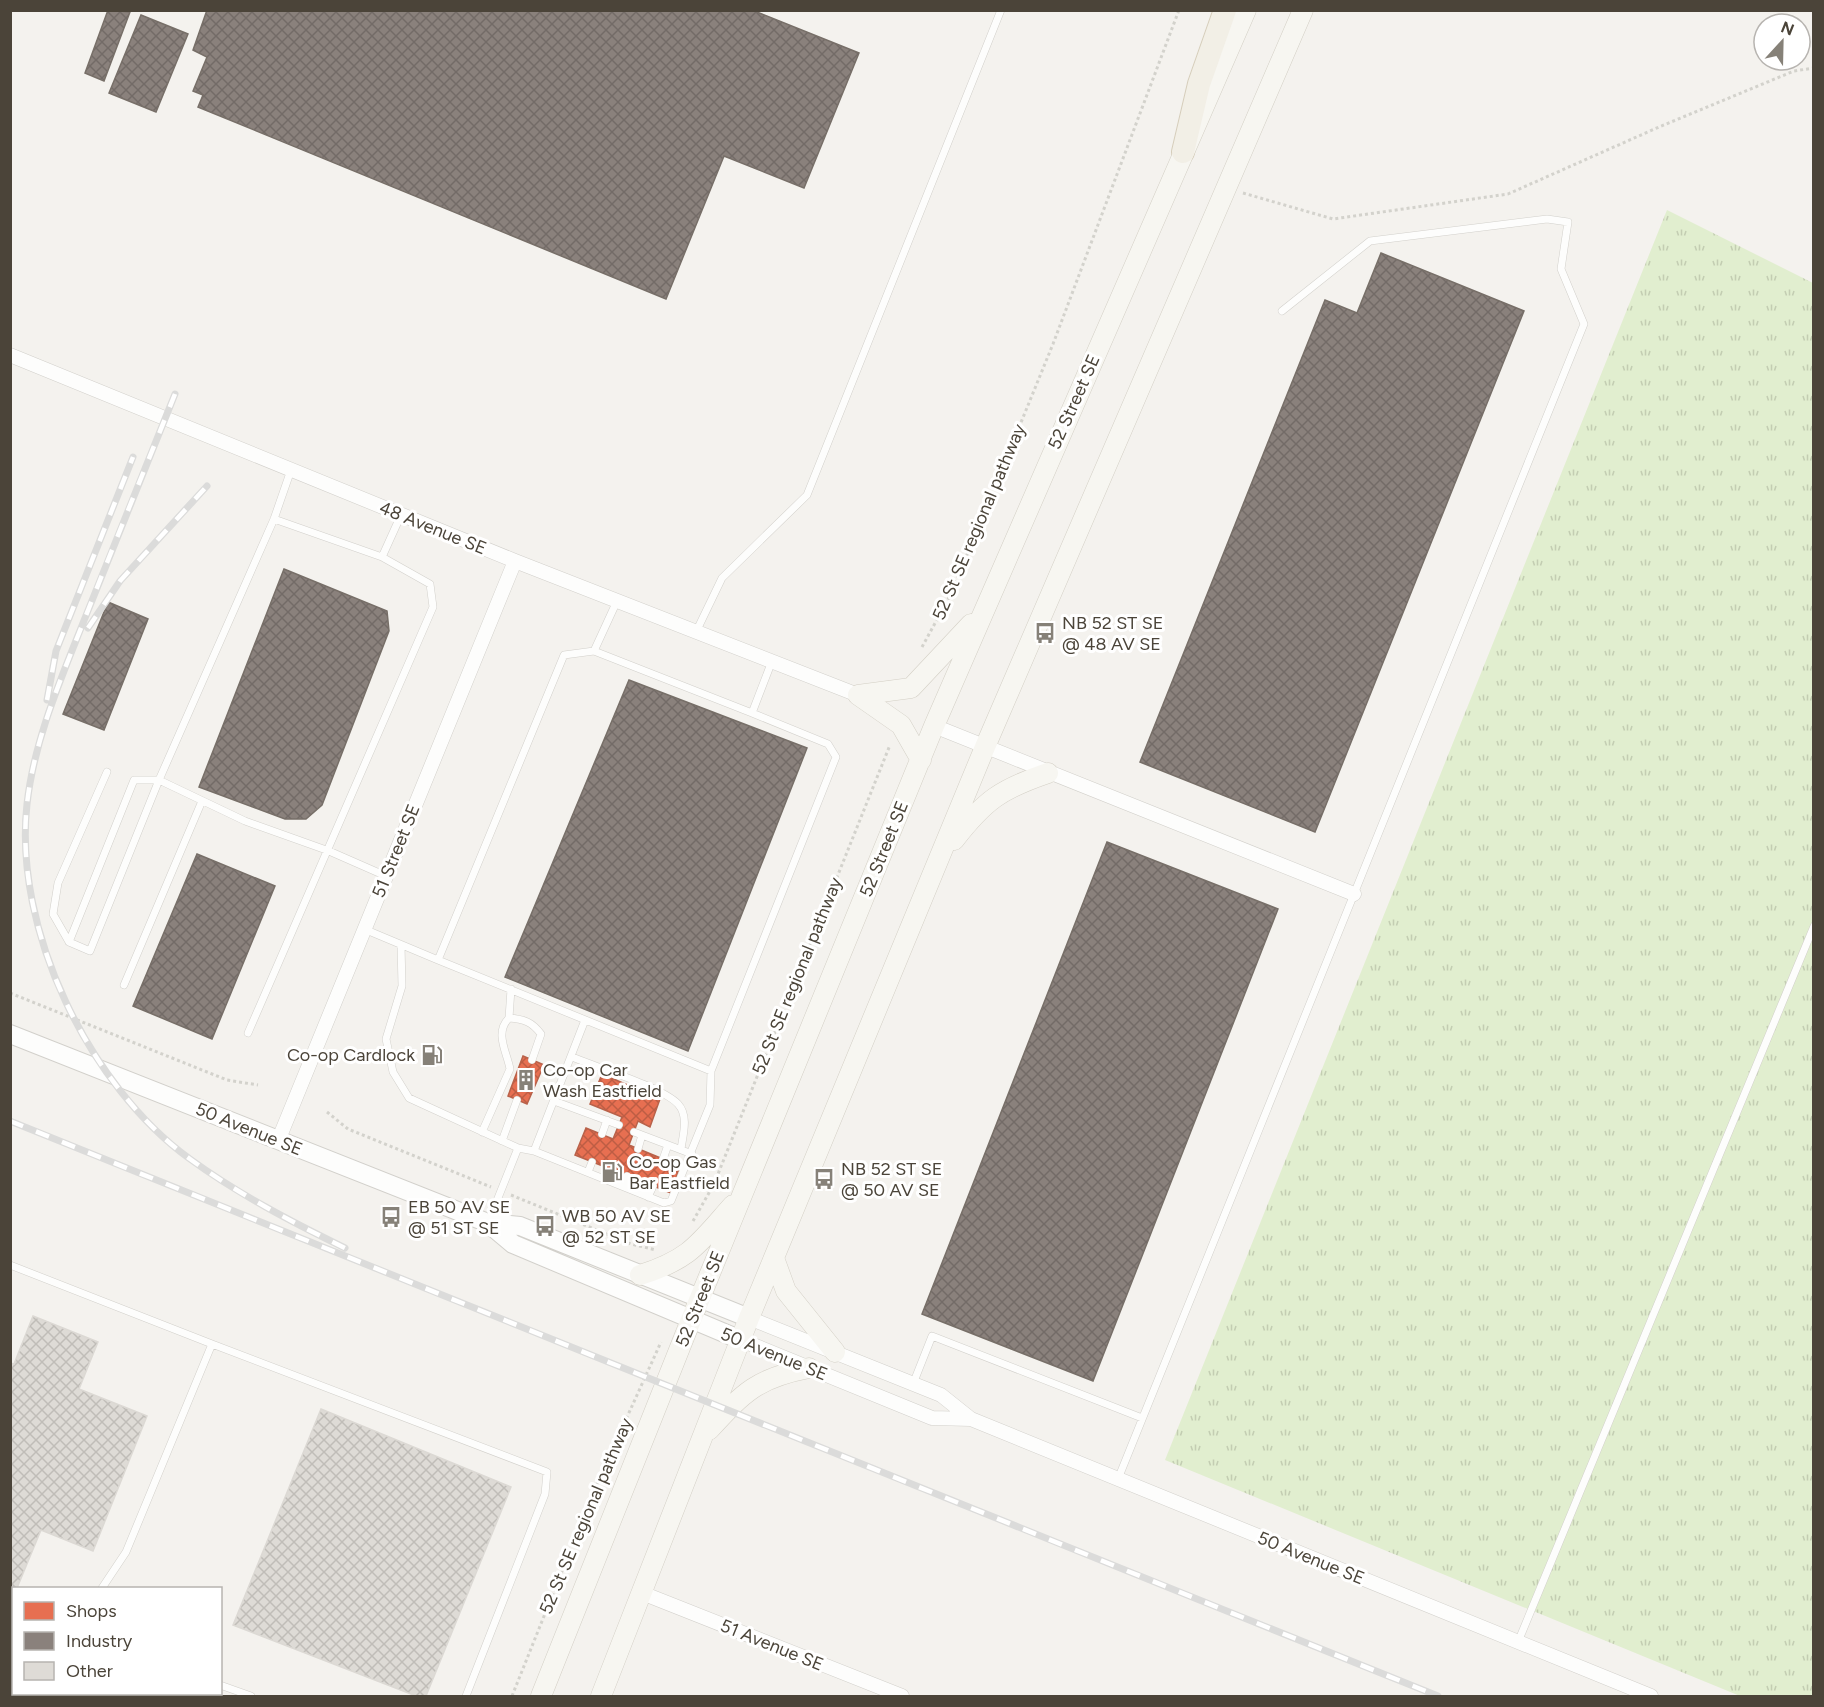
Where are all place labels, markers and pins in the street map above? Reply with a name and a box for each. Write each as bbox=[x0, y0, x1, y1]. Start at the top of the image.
place label: NB 52 ST SE @ 48 AV SE bbox=[1062, 612, 1163, 655]
bus stop icon: NB 52 ST SE @ 48 AV SE bbox=[1033, 621, 1057, 645]
fuel station icon: Co-op Cardlock bbox=[420, 1043, 444, 1067]
place label: Co-op Cardlock bbox=[287, 1044, 415, 1066]
place label: Co-op Car Wash Eastfield bbox=[543, 1059, 662, 1102]
building icon: Co-op Car Wash Eastfield bbox=[514, 1068, 538, 1092]
place label: Co-op Gas Bar Eastfield bbox=[629, 1151, 730, 1194]
place label: NB 52 ST SE @ 50 AV SE bbox=[841, 1158, 942, 1201]
fuel station icon: Co-op Gas Bar Eastfield bbox=[600, 1160, 624, 1184]
bus stop icon: NB 52 ST SE @ 50 AV SE bbox=[812, 1167, 836, 1191]
place label: EB 50 AV SE @ 51 ST SE bbox=[408, 1196, 510, 1239]
bus stop icon: EB 50 AV SE @ 51 ST SE bbox=[379, 1205, 403, 1229]
place label: WB 50 AV SE @ 52 ST SE bbox=[562, 1205, 671, 1248]
bus stop icon: WB 50 AV SE @ 52 ST SE bbox=[533, 1214, 557, 1238]

